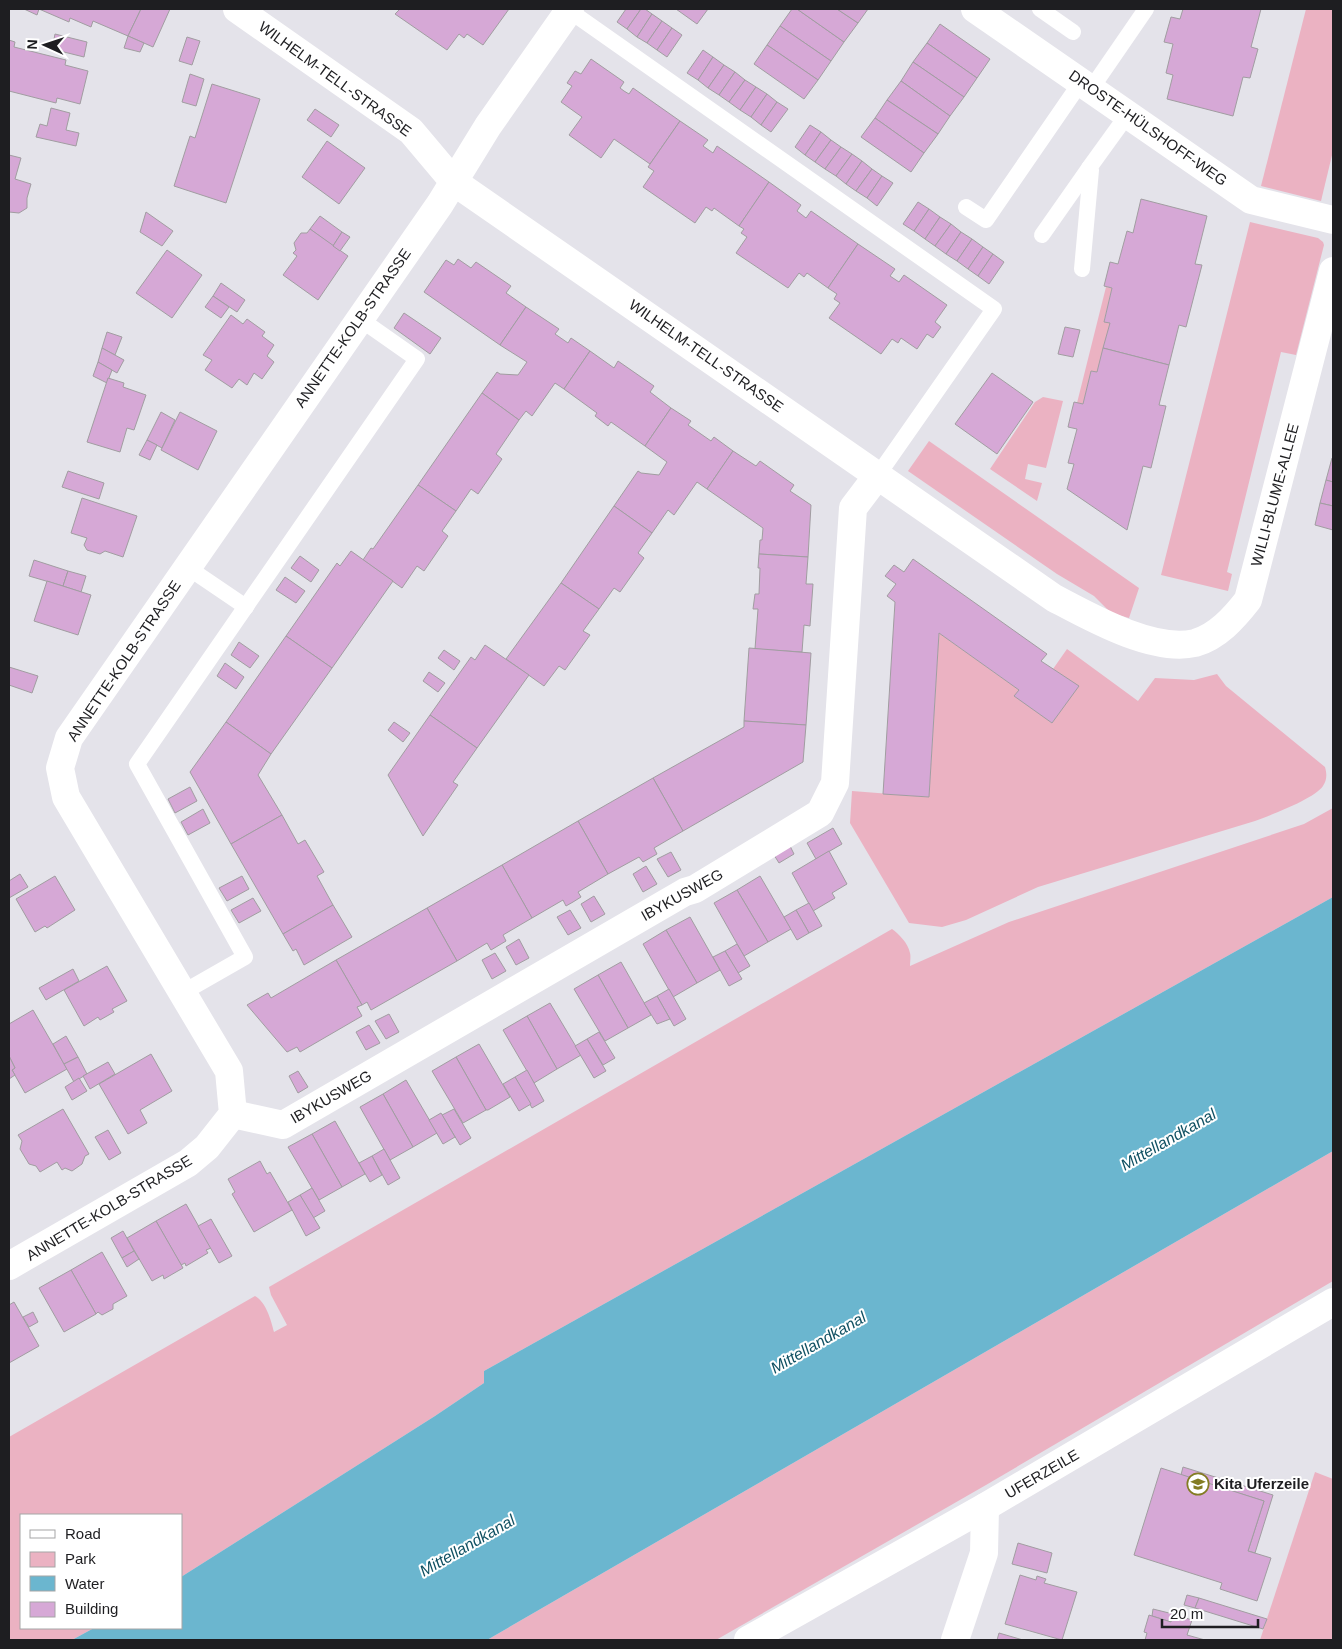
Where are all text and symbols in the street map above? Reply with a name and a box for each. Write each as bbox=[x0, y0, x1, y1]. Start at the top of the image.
street label: WILHELM-TELL-STRASSE bbox=[256, 18, 415, 140]
north arrow bbox=[20, 20, 70, 70]
text: N bbox=[24, 39, 40, 50]
street label: DROSTE-HÜLSHOFF-WEG bbox=[1066, 66, 1231, 189]
street label: ANNETTE-KOLB-STRASSE bbox=[291, 245, 414, 410]
street label: WILHELM-TELL-STRASSE bbox=[626, 296, 787, 415]
street label: WILLI-BLUME-ALLEE bbox=[1247, 421, 1302, 568]
street label: ANNETTE-KOLB-STRASSE bbox=[63, 577, 184, 744]
street label: IBYKUSWEG bbox=[638, 865, 726, 924]
street label: IBYKUSWEG bbox=[287, 1066, 374, 1127]
water label: Mittellandkanal bbox=[1118, 1105, 1219, 1173]
street label: ANNETTE-KOLB-STRASSE bbox=[23, 1151, 195, 1264]
water label: Mittellandkanal bbox=[768, 1308, 869, 1376]
street label: UFERZEILE bbox=[1002, 1446, 1082, 1502]
school or university icon: Kita Uferzeile bbox=[1186, 1472, 1210, 1496]
place label: Kita Uferzeile bbox=[1214, 1475, 1309, 1492]
water label: Mittellandkanal bbox=[417, 1511, 518, 1579]
legend bbox=[20, 1514, 182, 1629]
text: Road bbox=[65, 1525, 101, 1542]
text: Park bbox=[65, 1550, 96, 1567]
text: Water bbox=[65, 1575, 104, 1592]
scale bar bbox=[1162, 1596, 1258, 1628]
text: Building bbox=[65, 1600, 118, 1617]
text: 20 m bbox=[1170, 1605, 1203, 1622]

